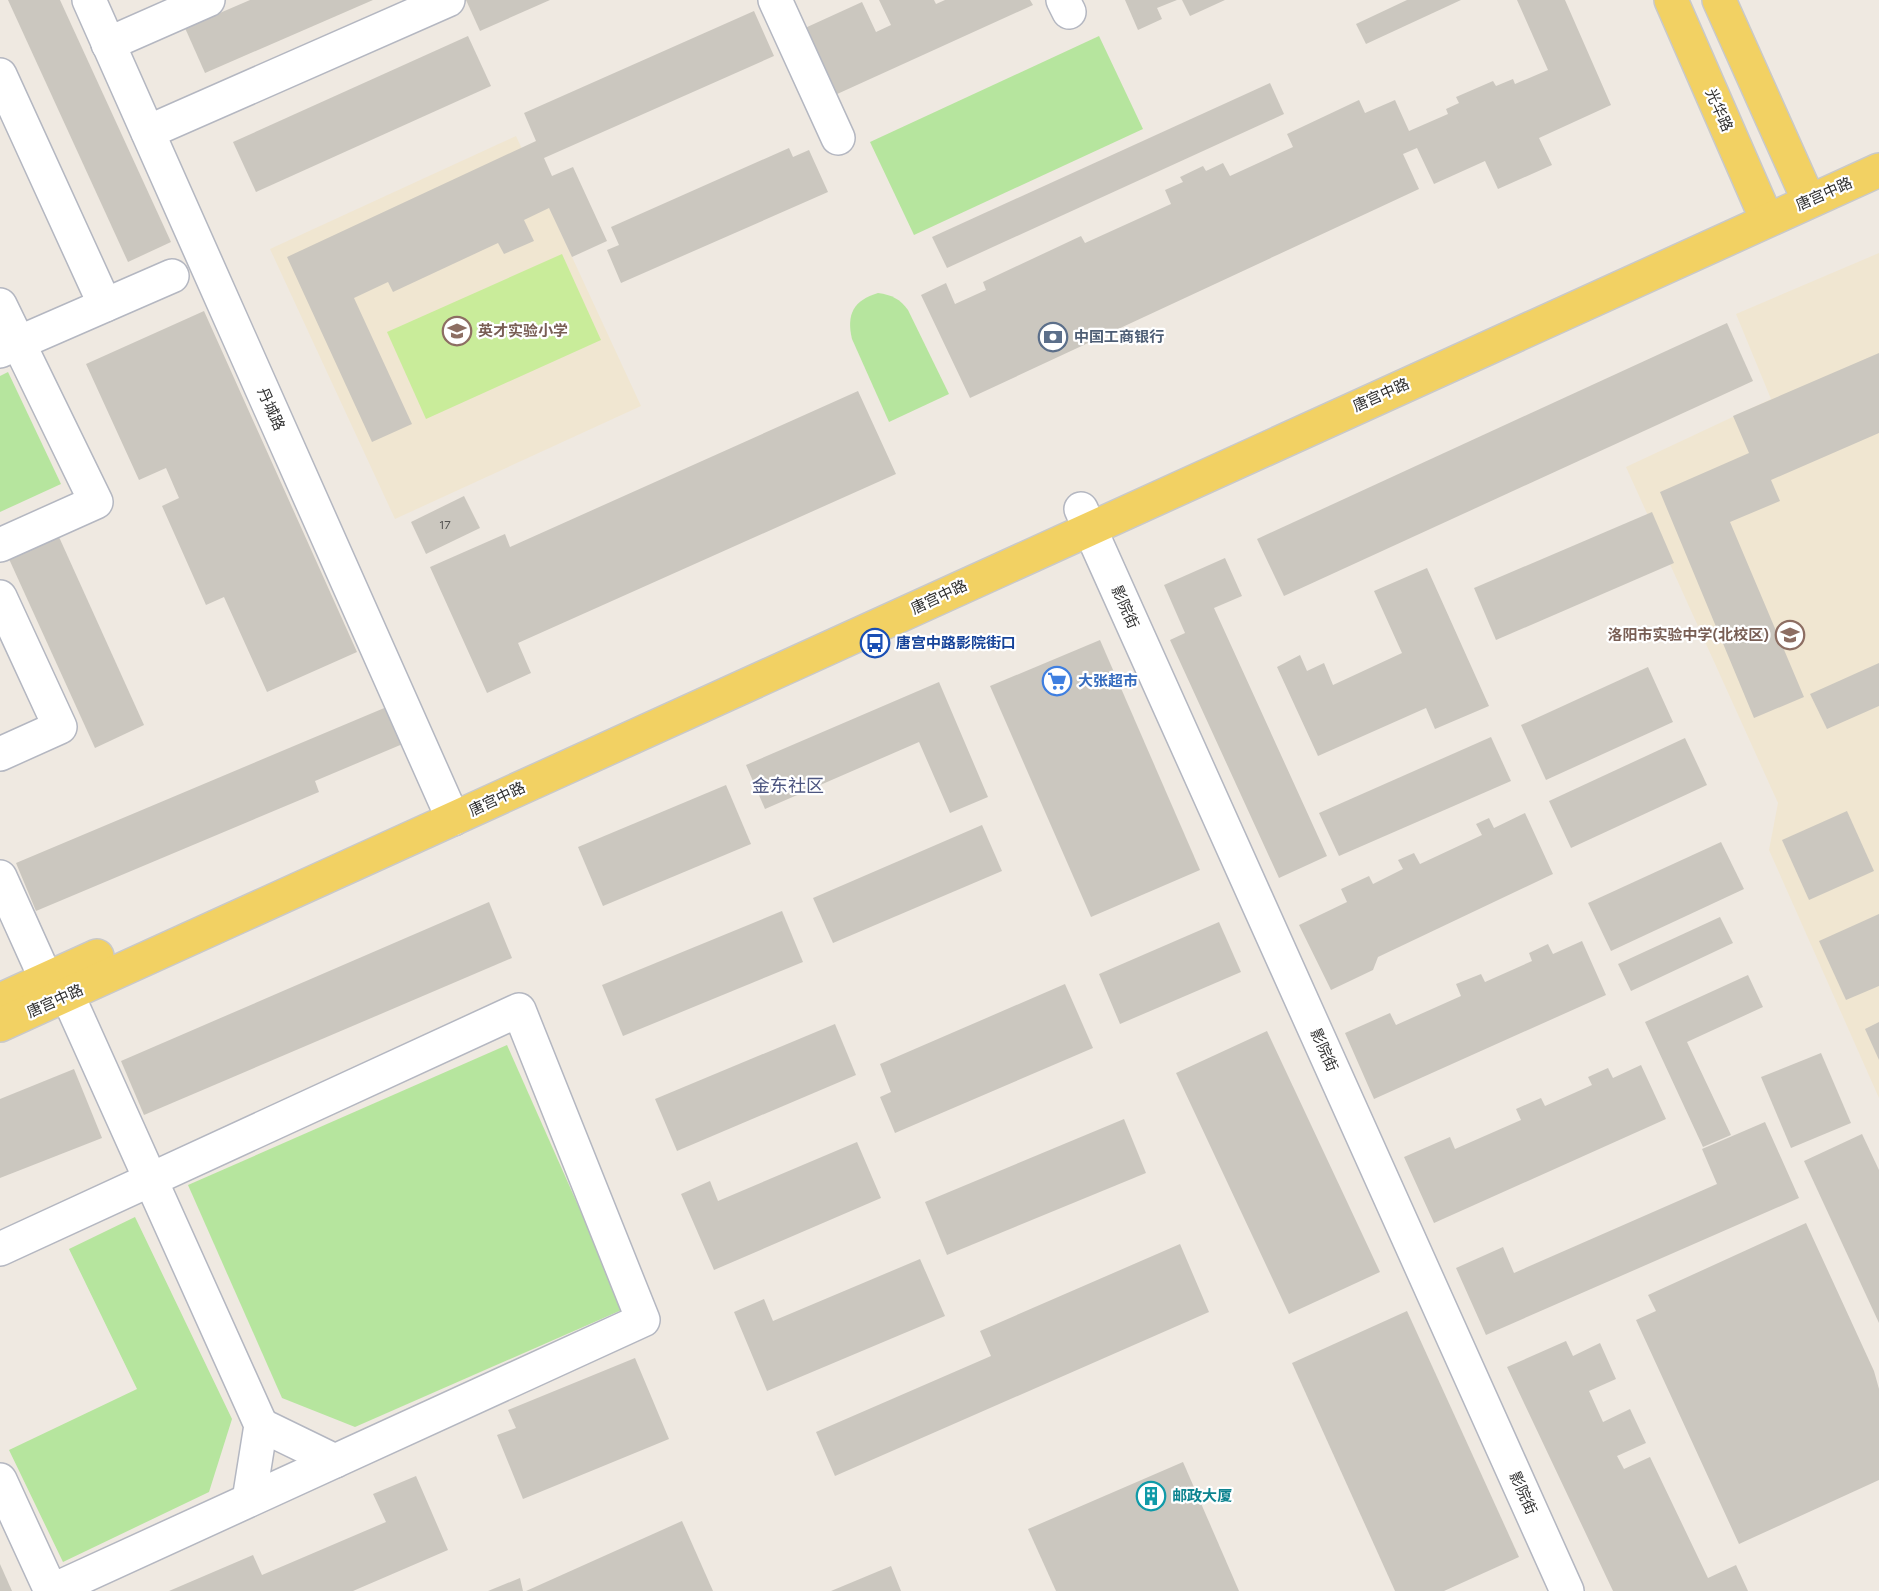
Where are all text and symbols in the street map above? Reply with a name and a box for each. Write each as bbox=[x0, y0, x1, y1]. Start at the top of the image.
street label: 光华路 bbox=[1702, 86, 1736, 134]
street label: 唐宫中路 bbox=[1793, 174, 1855, 214]
school or university icon: 英才实验小学 bbox=[441, 315, 473, 347]
bank icon: 中国工商银行 bbox=[1037, 321, 1069, 353]
place label: 英才实验小学 bbox=[478, 322, 568, 340]
place label: 中国工商银行 bbox=[1074, 328, 1164, 346]
street label: 唐宫中路 bbox=[1350, 375, 1412, 415]
street label: 丹城路 bbox=[254, 385, 288, 433]
house number: 17 bbox=[439, 518, 451, 532]
street label: 唐宫中路 bbox=[908, 576, 970, 618]
street label: 影院街 bbox=[1108, 583, 1142, 631]
school or university icon: 洛阳市实验中学(北校区) bbox=[1774, 619, 1806, 651]
place label: 洛阳市实验中学(北校区) bbox=[1608, 626, 1769, 644]
bus stop icon: 唐宫中路影院街口 bbox=[859, 627, 891, 659]
place label: 唐宫中路影院街口 bbox=[896, 634, 1016, 652]
supermarket icon: 大张超市 bbox=[1041, 665, 1073, 697]
place label: 大张超市 bbox=[1078, 672, 1138, 690]
district label: 金东社区 bbox=[752, 775, 824, 797]
street label: 唐宫中路 bbox=[466, 778, 528, 820]
street label: 唐宫中路 bbox=[24, 981, 86, 1021]
street label: 影院街 bbox=[1307, 1026, 1341, 1074]
street label: 影院街 bbox=[1506, 1469, 1540, 1517]
building icon: 邮政大厦 bbox=[1135, 1480, 1167, 1512]
place label: 邮政大厦 bbox=[1172, 1487, 1232, 1505]

